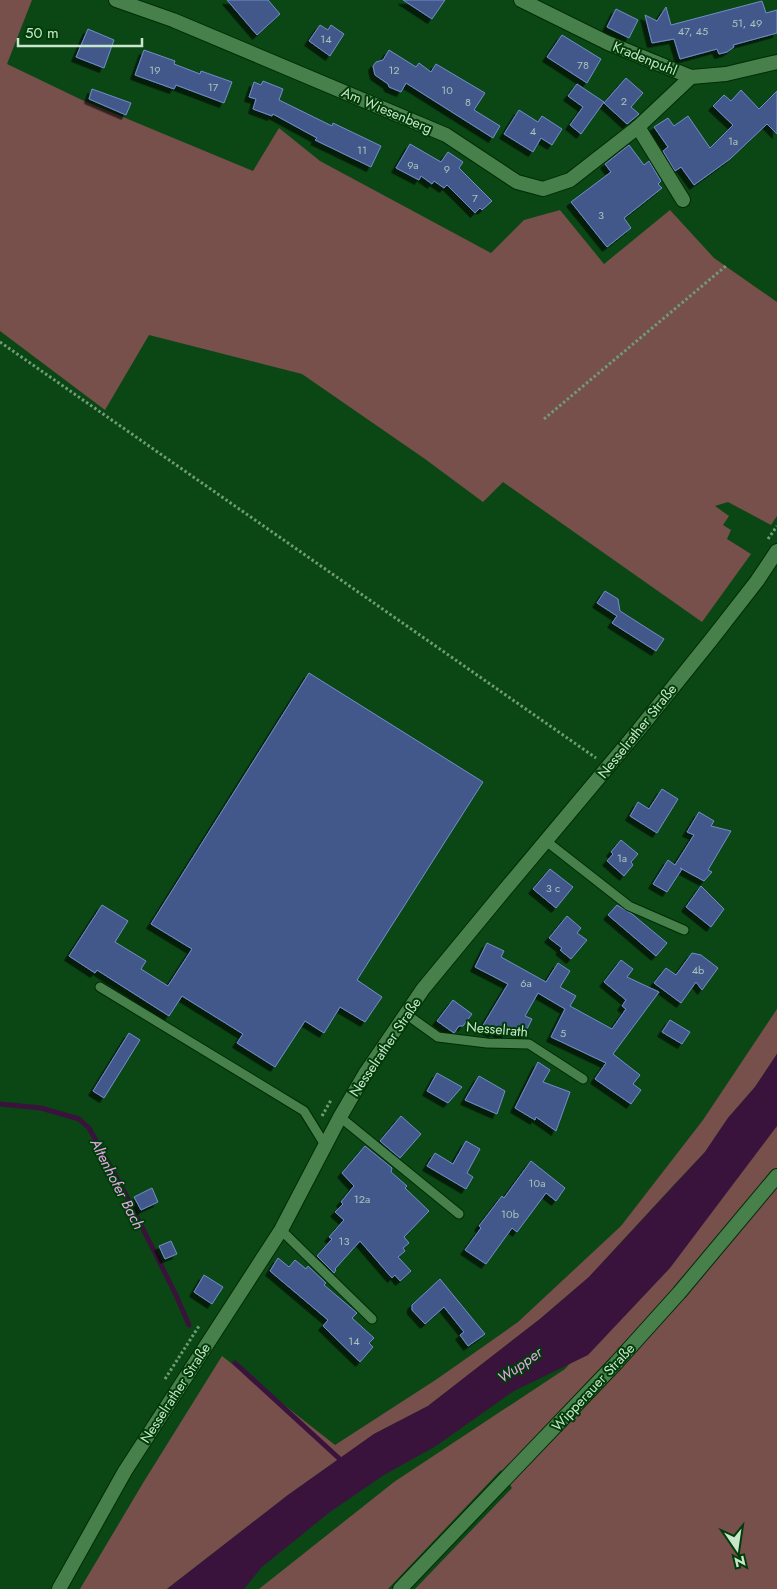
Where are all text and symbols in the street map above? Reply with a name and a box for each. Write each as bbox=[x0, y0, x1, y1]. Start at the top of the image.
scale bar bbox=[18, 15, 141, 47]
house number: 51, 49 bbox=[732, 15, 762, 31]
text: 50 m bbox=[25, 22, 59, 44]
house number: 47, 45 bbox=[678, 23, 708, 39]
house number: 14 bbox=[320, 31, 332, 47]
street label: Kradenpuhl bbox=[610, 36, 680, 80]
house number: 78 bbox=[577, 57, 589, 73]
house number: 19 bbox=[149, 62, 161, 78]
house number: 12 bbox=[388, 62, 400, 78]
house number: 17 bbox=[208, 79, 219, 95]
street label: Am Wiesenberg bbox=[338, 82, 436, 138]
house number: 10 bbox=[441, 82, 453, 98]
house number: 2 bbox=[621, 93, 627, 109]
house number: 8 bbox=[465, 94, 471, 110]
house number: 4 bbox=[530, 123, 537, 139]
house number: 1a bbox=[728, 133, 738, 149]
house number: 11 bbox=[357, 142, 367, 158]
house number: 9a bbox=[407, 157, 419, 173]
house number: 9 bbox=[444, 161, 450, 177]
house number: 7 bbox=[472, 190, 478, 206]
house number: 3 bbox=[598, 207, 604, 223]
street label: Nesselrather Straße bbox=[593, 680, 681, 782]
house number: 1a bbox=[617, 850, 627, 866]
house number: 3 c bbox=[546, 880, 560, 896]
house number: 4b bbox=[692, 962, 704, 978]
house number: 6a bbox=[520, 975, 532, 991]
street label: Nesselrather Straße bbox=[344, 993, 426, 1101]
street label: Nesselrath bbox=[465, 1016, 529, 1042]
house number: 5 bbox=[560, 1025, 566, 1041]
water label: Altenhofer Bach bbox=[84, 1134, 149, 1233]
house number: 10a bbox=[529, 1175, 545, 1191]
house number: 12a bbox=[354, 1191, 370, 1207]
house number: 10b bbox=[501, 1206, 519, 1222]
house number: 13 bbox=[339, 1233, 349, 1249]
house number: 14 bbox=[348, 1333, 360, 1349]
street label: Nesselrather Straße bbox=[135, 1339, 215, 1447]
street label: Wipperauer Straße bbox=[547, 1339, 639, 1435]
water label: Wupper bbox=[493, 1341, 548, 1388]
north arrow bbox=[712, 1524, 762, 1574]
text: N bbox=[732, 1551, 748, 1573]

